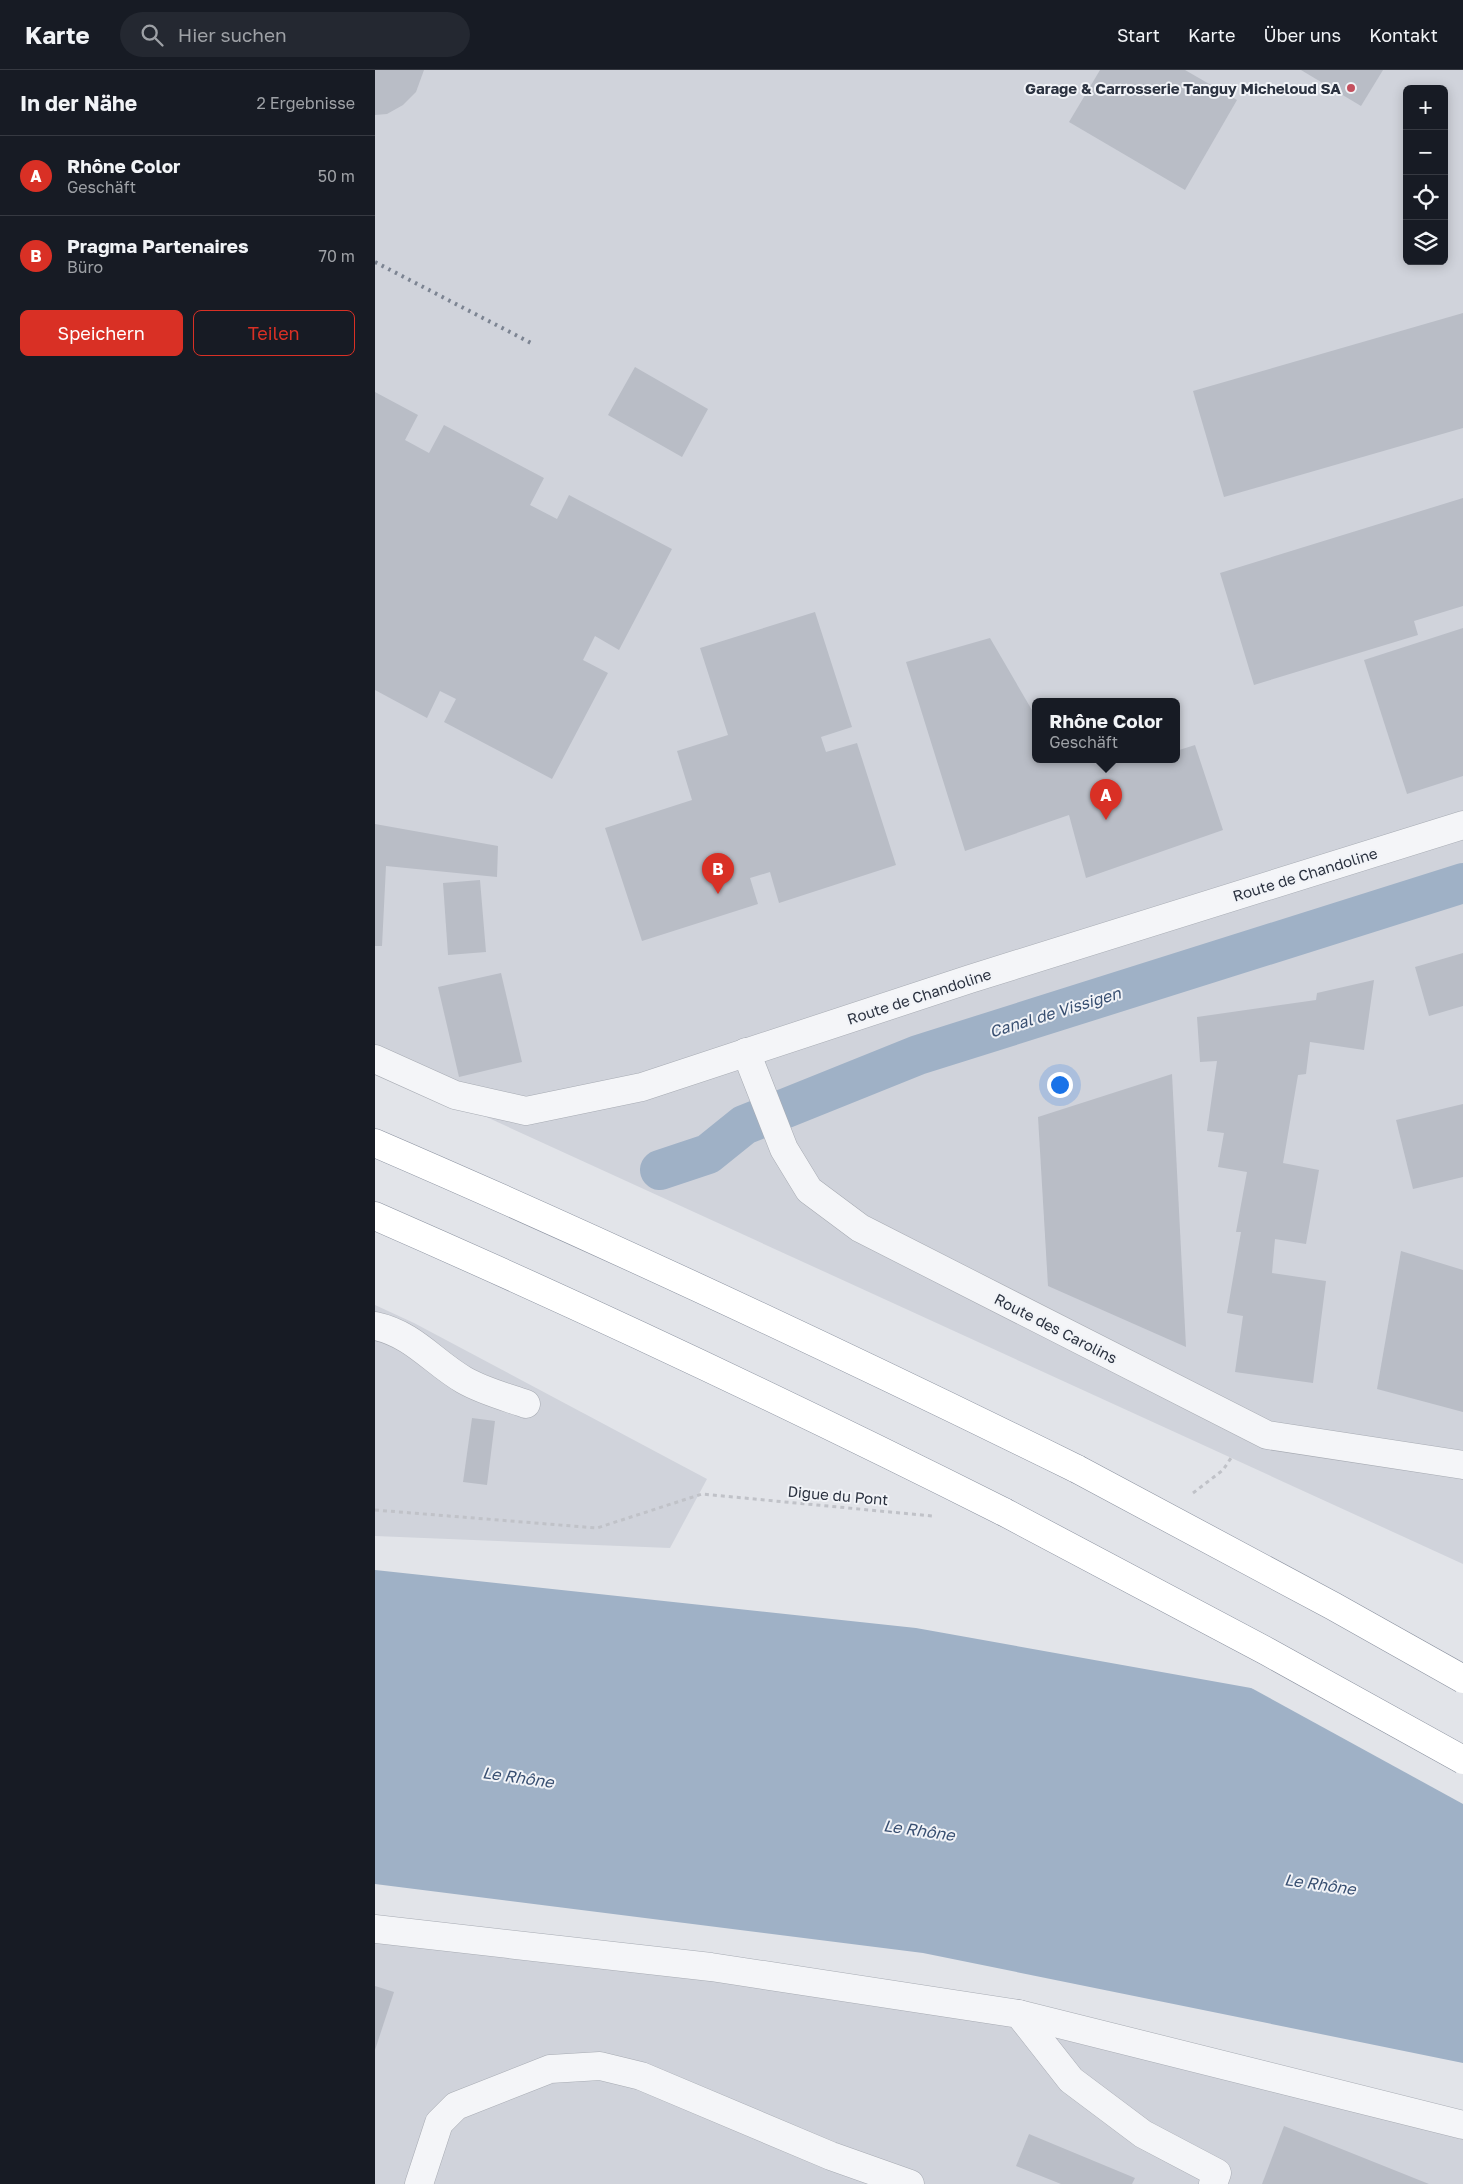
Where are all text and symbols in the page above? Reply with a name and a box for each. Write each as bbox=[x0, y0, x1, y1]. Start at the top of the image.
search box bbox=[120, 12, 470, 57]
text: Karte bbox=[25, 20, 90, 49]
icon: search bbox=[138, 21, 166, 49]
text: Hier suchen bbox=[178, 23, 287, 46]
text: Start bbox=[1117, 24, 1160, 46]
text: Karte bbox=[1188, 24, 1235, 46]
text: Über uns bbox=[1263, 24, 1341, 46]
text: Kontakt bbox=[1369, 24, 1438, 46]
place label: Garage & Carrosserie Tanguy Micheloud SA bbox=[1025, 79, 1341, 97]
marker: Garage & Carrosserie Tanguy Micheloud SA bbox=[1345, 82, 1357, 94]
map controls bbox=[1403, 85, 1448, 265]
button: + bbox=[1403, 85, 1448, 130]
text: In der Nähe bbox=[20, 90, 137, 116]
text: 2 Ergebnisse bbox=[257, 93, 355, 113]
button: − bbox=[1403, 130, 1448, 175]
text: Rhône Color bbox=[67, 154, 181, 177]
text: A bbox=[30, 166, 42, 186]
text: 50 m bbox=[318, 166, 355, 186]
button: locate bbox=[1403, 175, 1448, 220]
text: Geschäft bbox=[67, 177, 136, 197]
button: layers bbox=[1403, 220, 1448, 265]
text: Pragma Partenaires bbox=[67, 234, 249, 257]
text: B bbox=[30, 246, 42, 266]
text: 70 m bbox=[318, 246, 355, 266]
text: Büro bbox=[67, 257, 103, 277]
button: Speichern bbox=[20, 310, 183, 356]
button: Teilen bbox=[193, 310, 355, 356]
popup bbox=[1032, 698, 1180, 763]
text: Rhône Color bbox=[1049, 709, 1163, 732]
text: Geschäft bbox=[1049, 732, 1118, 752]
pin: A bbox=[1090, 779, 1122, 820]
street label: Route de Chandoline bbox=[1230, 843, 1380, 905]
pin: B bbox=[702, 853, 734, 894]
street label: Route de Chandoline bbox=[845, 964, 994, 1028]
water label: Canal de Vissigen bbox=[987, 982, 1124, 1041]
your location bbox=[1047, 1072, 1073, 1098]
street label: Route des Carolins bbox=[992, 1289, 1121, 1367]
street label: Digue du Pont bbox=[787, 1482, 889, 1508]
water label: Le Rhône bbox=[481, 1762, 557, 1792]
water label: Le Rhône bbox=[882, 1815, 958, 1845]
water label: Le Rhône bbox=[1283, 1869, 1359, 1899]

